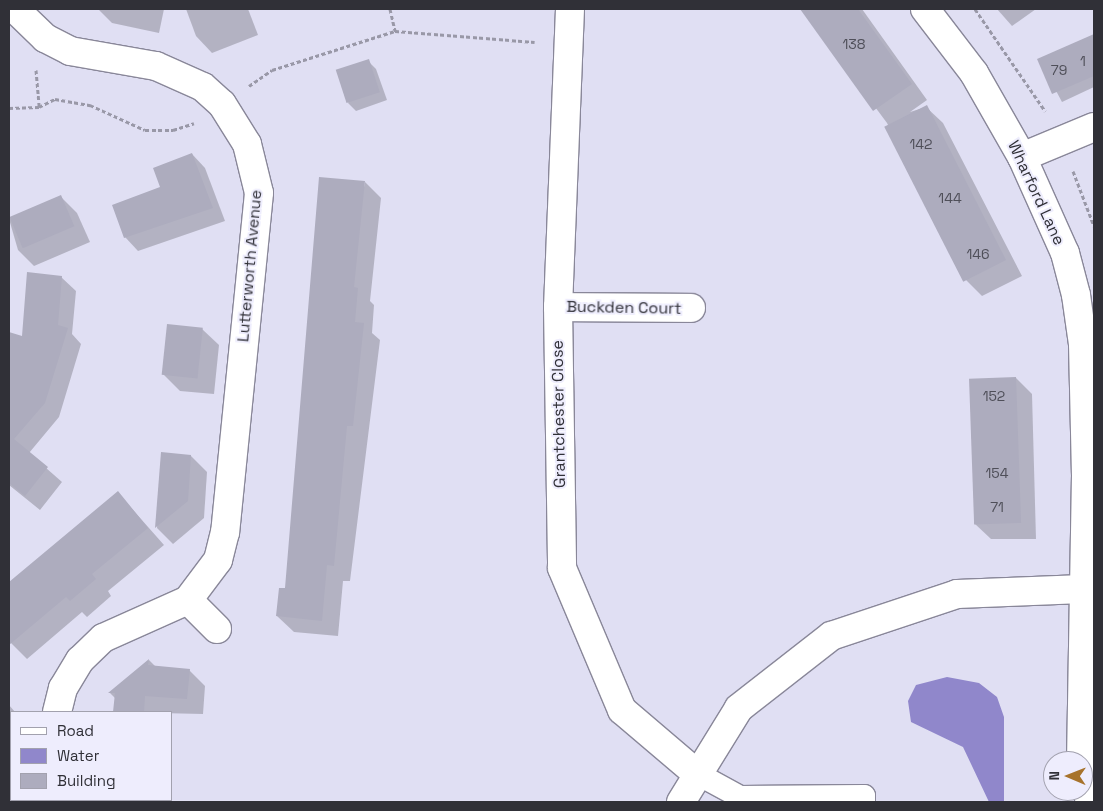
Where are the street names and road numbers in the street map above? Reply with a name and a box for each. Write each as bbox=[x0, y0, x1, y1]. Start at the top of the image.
street label: Wharford Lane bbox=[1003, 138, 1069, 248]
street label: Lutterworth Avenue bbox=[234, 189, 266, 343]
street label: Buckden Court bbox=[566, 297, 682, 319]
street label: Grantchester Close bbox=[548, 340, 570, 488]

